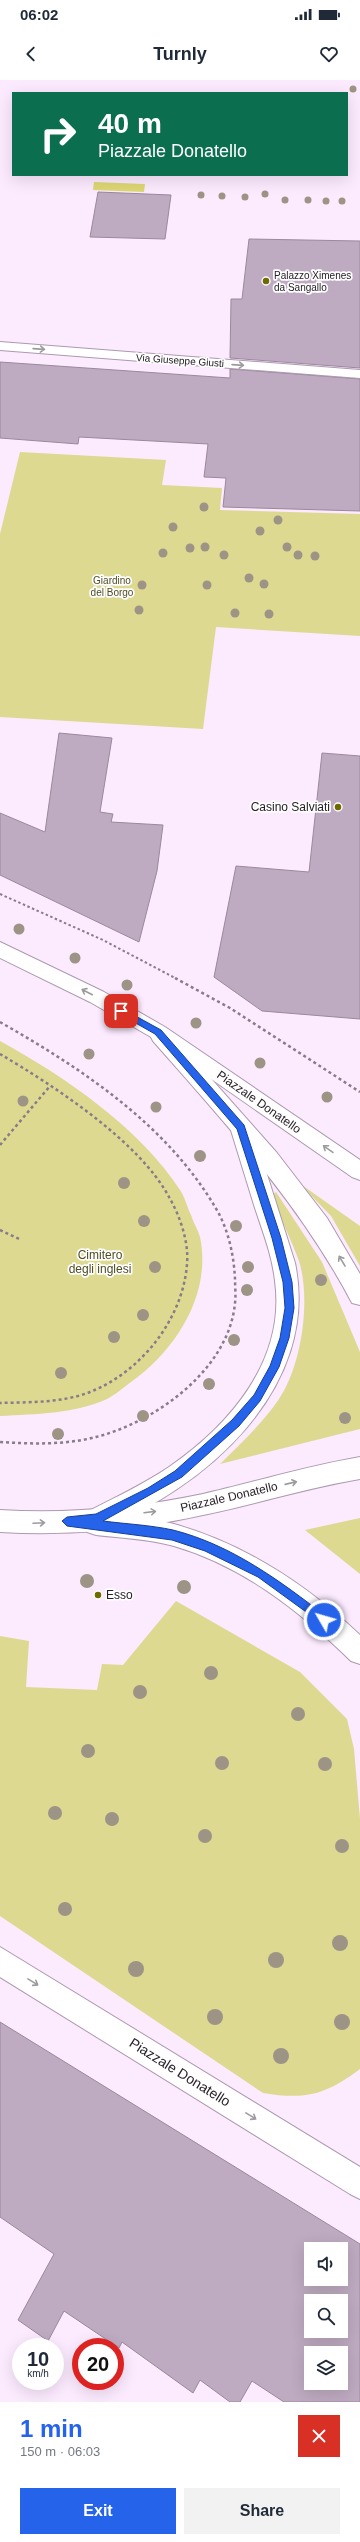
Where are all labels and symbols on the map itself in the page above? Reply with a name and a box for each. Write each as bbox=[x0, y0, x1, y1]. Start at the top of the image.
place label: Palazzo Ximenes da Sangallo bbox=[274, 270, 351, 293]
marker: Palazzo Ximenes da Sangallo bbox=[261, 276, 271, 286]
one-way arrow bbox=[32, 346, 45, 353]
street label: Via Giuseppe Giusti bbox=[136, 352, 224, 369]
one-way arrow bbox=[231, 361, 244, 368]
park label: Giardino del Borgo bbox=[91, 575, 134, 598]
place label: Casino Salviati bbox=[251, 800, 330, 814]
marker: Casino Salviati bbox=[333, 802, 343, 812]
one-way arrow bbox=[82, 988, 94, 996]
pin bbox=[104, 994, 138, 1028]
street label: Piazzale Donatello bbox=[214, 1068, 304, 1136]
one-way arrow bbox=[323, 1145, 334, 1153]
park label: Cimitero degli inglesi bbox=[69, 1248, 131, 1276]
one-way arrow bbox=[337, 1255, 345, 1267]
street label: Piazzale Donatello bbox=[179, 1479, 279, 1515]
one-way arrow bbox=[284, 1479, 297, 1487]
one-way arrow bbox=[143, 1509, 156, 1516]
one-way arrow bbox=[32, 1519, 45, 1526]
place label: Esso bbox=[106, 1588, 133, 1602]
marker: Esso bbox=[93, 1590, 103, 1600]
position arrow bbox=[303, 1599, 345, 1641]
one-way arrow bbox=[27, 1978, 39, 1986]
street label: Piazzale Donatello bbox=[127, 2034, 234, 2110]
one-way arrow bbox=[245, 2113, 257, 2121]
speed limit sign: 20 bbox=[72, 2338, 124, 2390]

